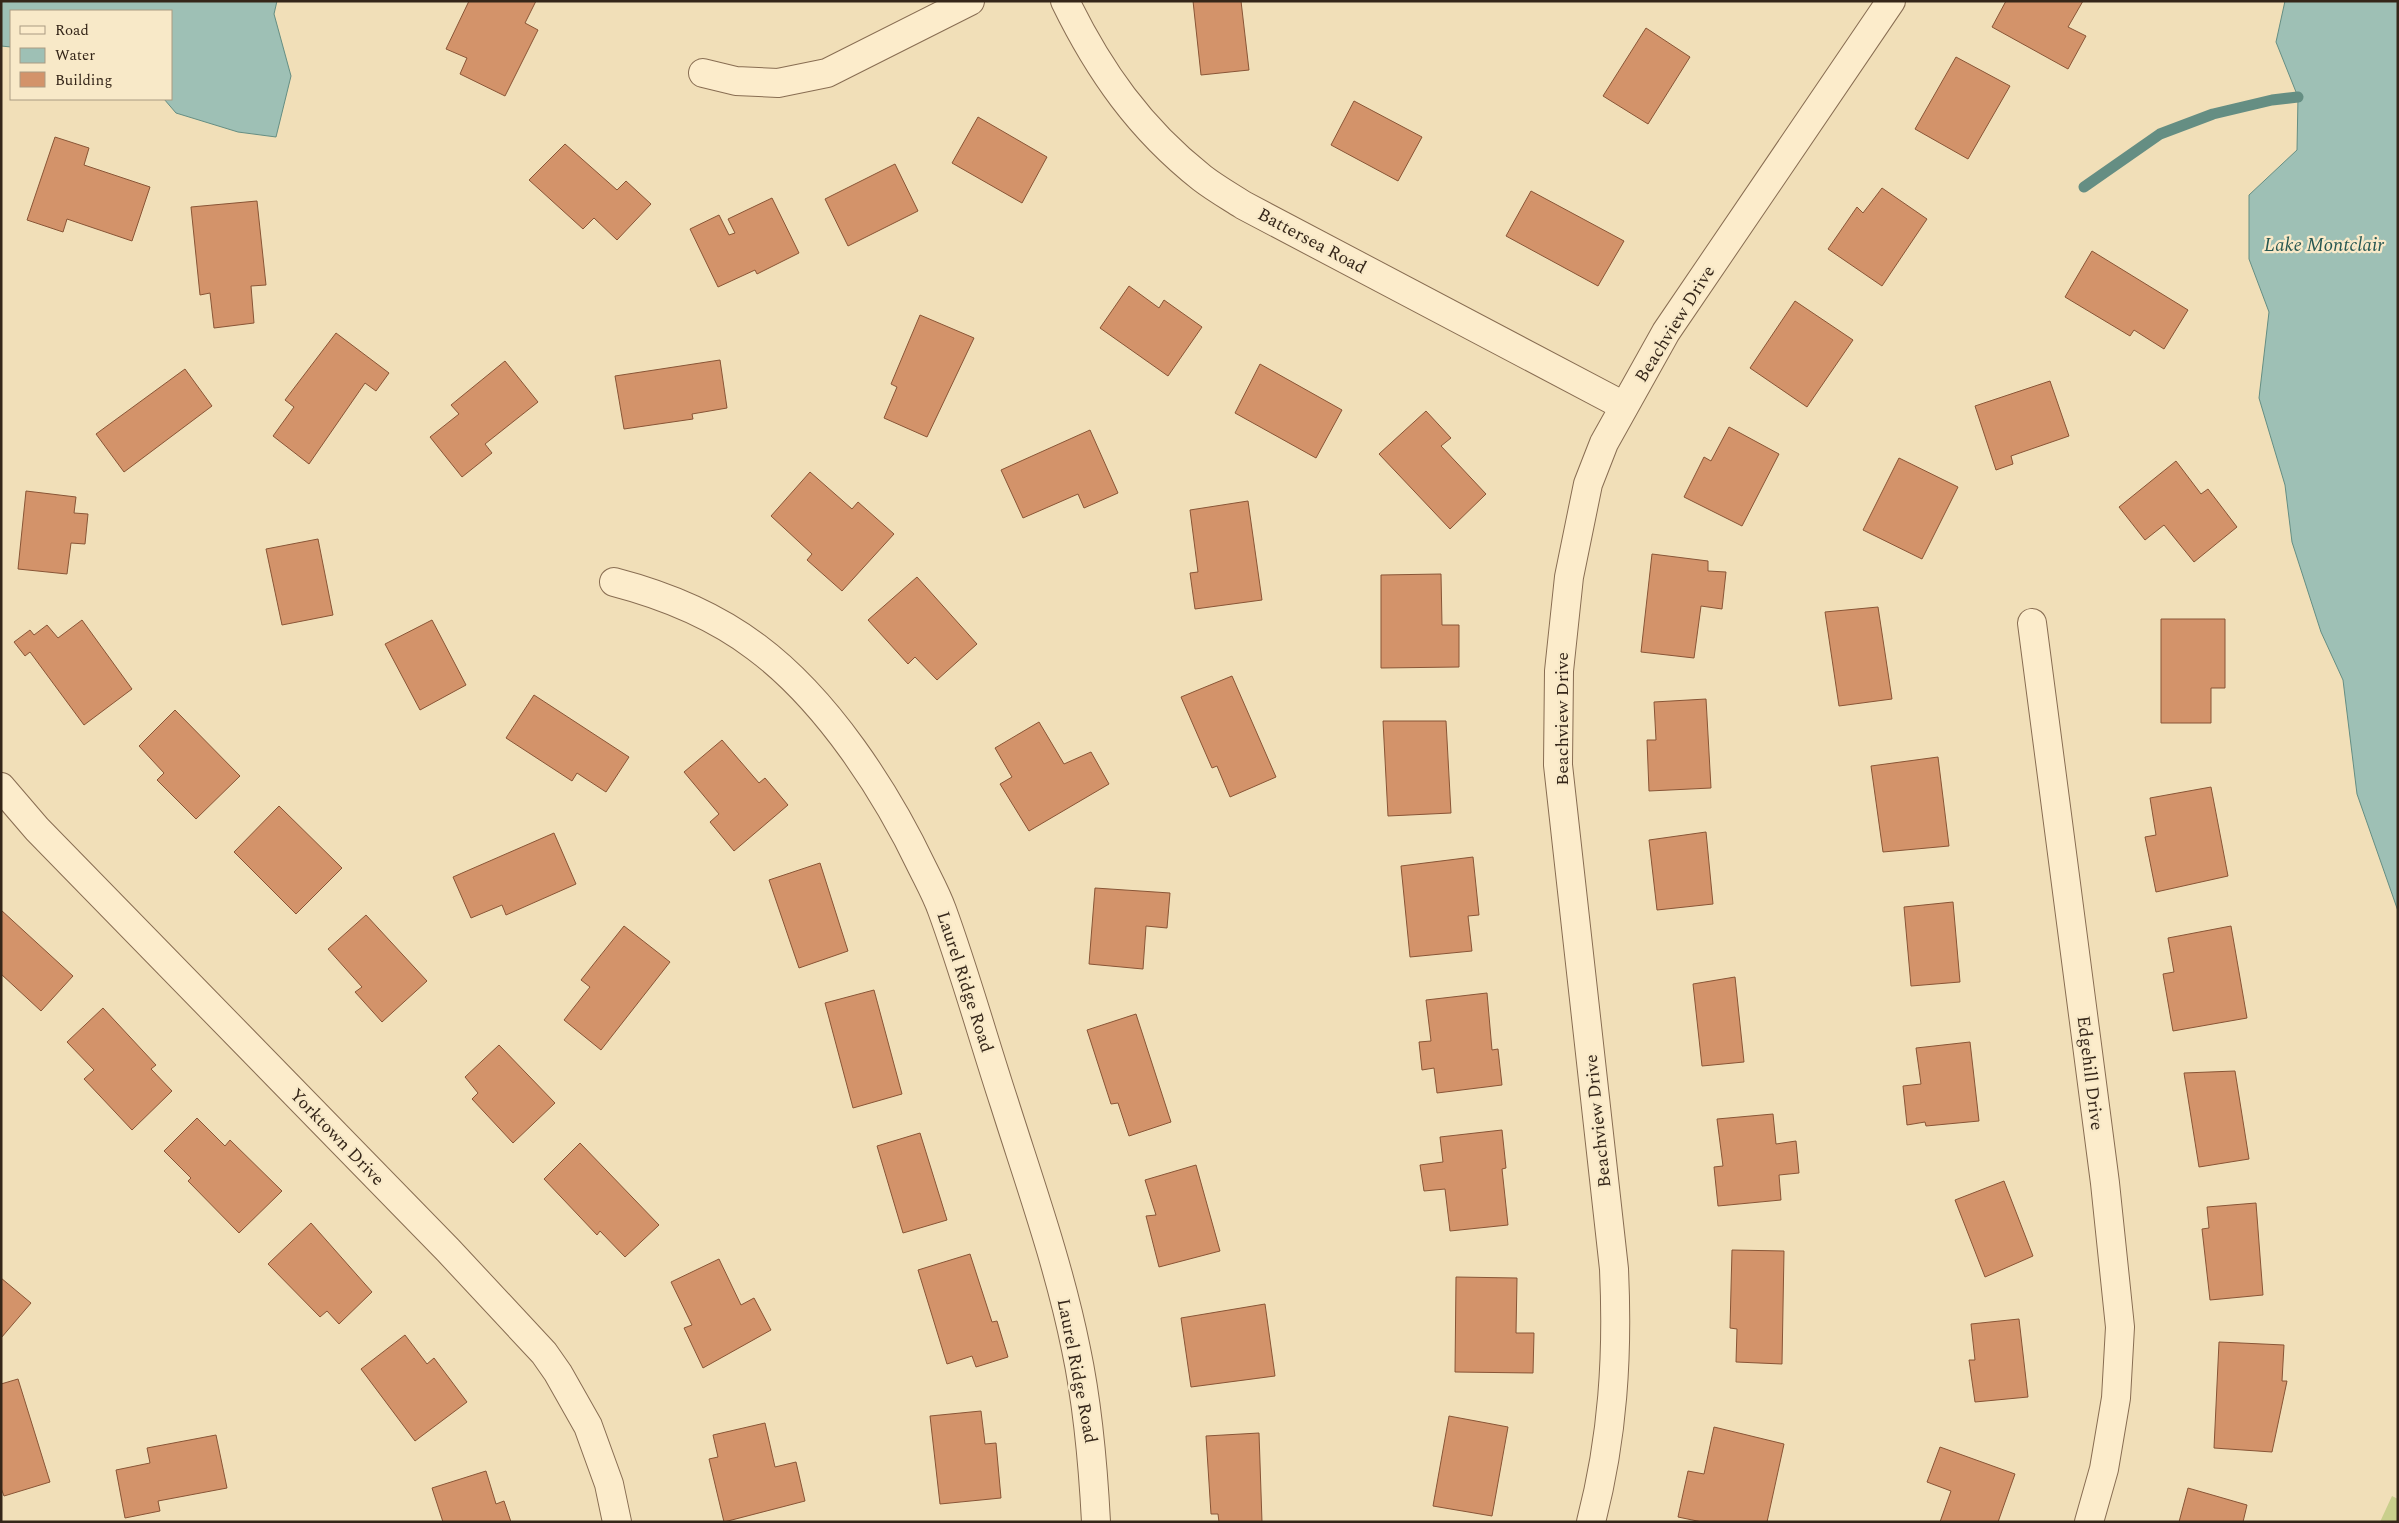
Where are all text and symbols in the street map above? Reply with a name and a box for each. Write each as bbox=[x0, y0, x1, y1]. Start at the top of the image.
legend bbox=[10, 10, 172, 100]
text: Road bbox=[55, 19, 89, 42]
text: Water bbox=[55, 44, 95, 67]
text: Building bbox=[55, 69, 112, 92]
street label: Battersea Road bbox=[1253, 201, 1371, 281]
water label: Lake Montclair bbox=[2264, 231, 2384, 260]
street label: Beachview Drive bbox=[1628, 260, 1722, 388]
street label: Beachview Drive bbox=[1549, 652, 1576, 786]
street label: Laurel Ridge Road bbox=[929, 908, 1001, 1056]
street label: Edgehill Drive bbox=[2070, 1014, 2110, 1132]
street label: Beachview Drive bbox=[1578, 1053, 1618, 1189]
street label: Yorktown Drive bbox=[283, 1082, 391, 1192]
street label: Laurel Ridge Road bbox=[1050, 1296, 1104, 1446]

